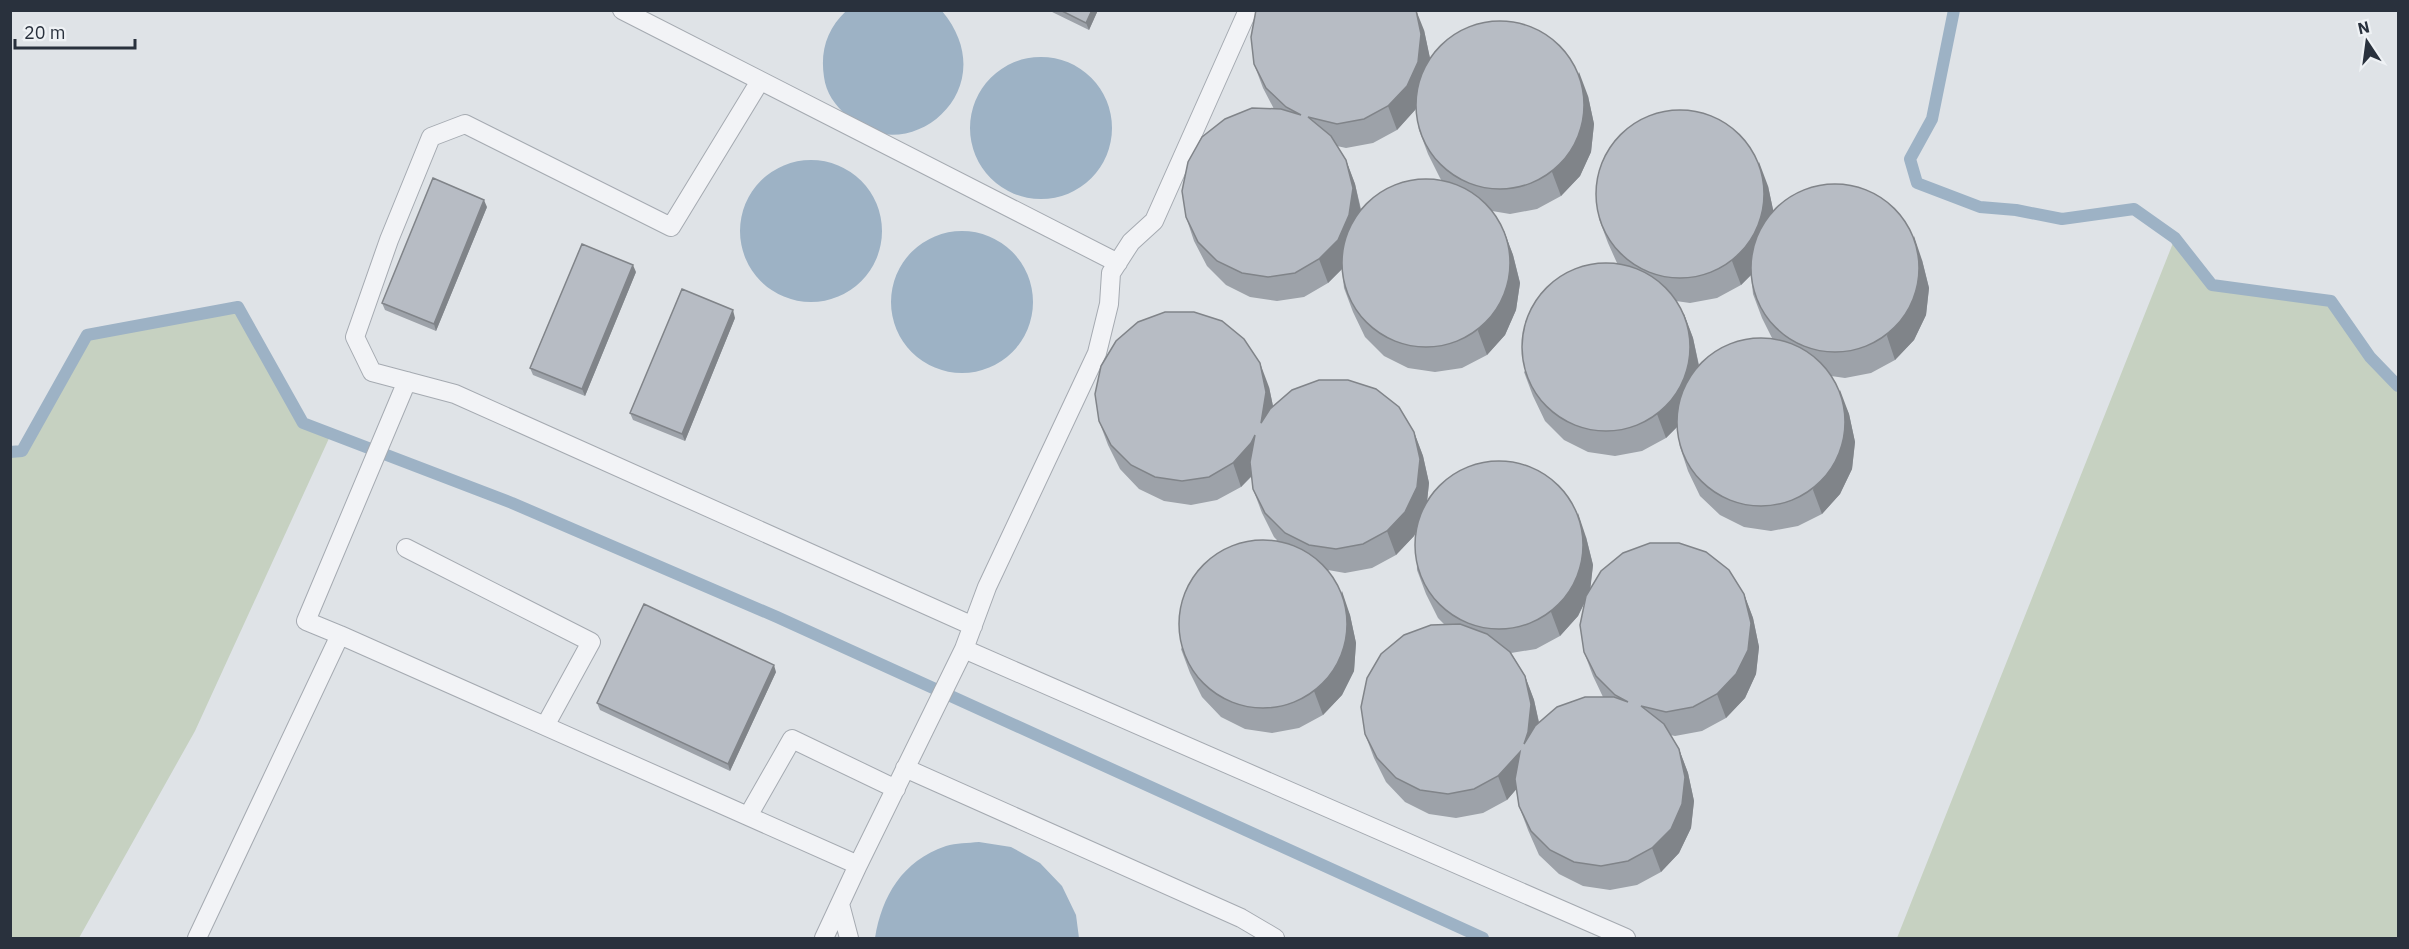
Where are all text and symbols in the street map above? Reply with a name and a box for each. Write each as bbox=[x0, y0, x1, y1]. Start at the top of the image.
scale bar bbox=[15, 12, 135, 50]
north arrow bbox=[2337, 12, 2397, 72]
text: N bbox=[2356, 16, 2372, 38]
text: 20 m bbox=[24, 21, 66, 44]

